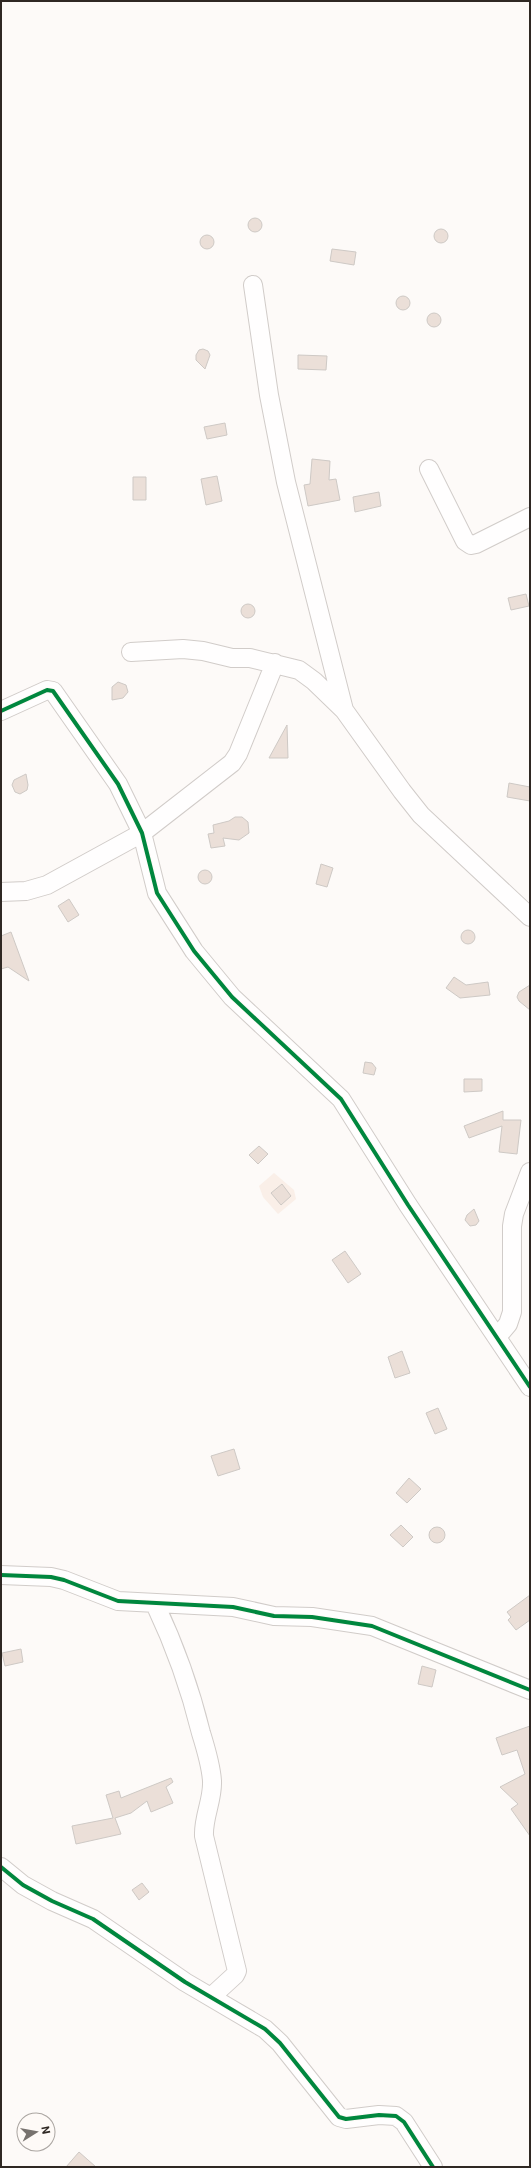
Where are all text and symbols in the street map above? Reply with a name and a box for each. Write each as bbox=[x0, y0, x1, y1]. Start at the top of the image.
north arrow bbox=[16, 2112, 56, 2152]
text: N bbox=[38, 2125, 52, 2135]

